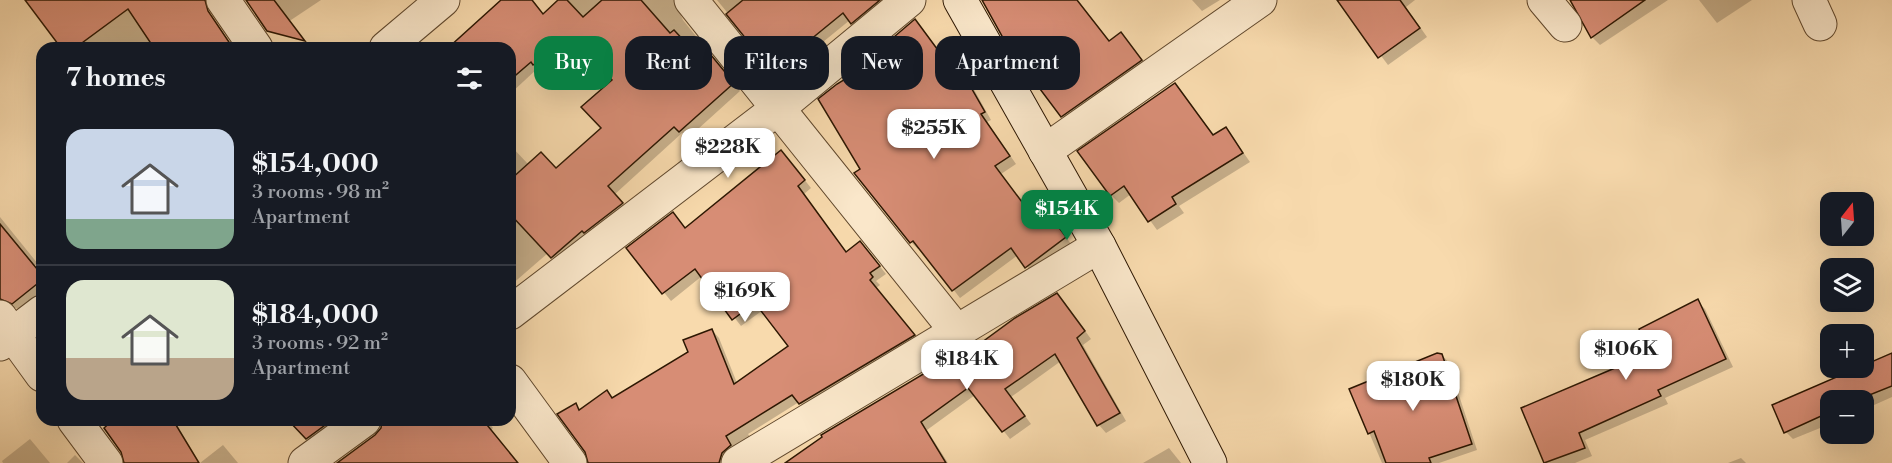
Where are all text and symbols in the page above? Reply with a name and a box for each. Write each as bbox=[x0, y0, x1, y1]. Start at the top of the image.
chip: Buy bbox=[534, 36, 613, 90]
chip: Rent bbox=[625, 36, 712, 90]
chip: Filters bbox=[724, 36, 829, 90]
chip: New bbox=[841, 36, 923, 90]
chip: Apartment bbox=[935, 36, 1080, 90]
text: 7 homes bbox=[66, 62, 166, 94]
icon: filters bbox=[453, 62, 486, 95]
pin: $255K bbox=[892, 109, 976, 160]
text: $255K bbox=[901, 116, 967, 141]
pin: $228K bbox=[686, 128, 770, 179]
text: $228K bbox=[695, 135, 761, 160]
text: $154,000 bbox=[252, 148, 379, 180]
icon: home bbox=[114, 153, 186, 225]
text: 3 rooms · 98 m² bbox=[252, 180, 389, 205]
pin: $154K bbox=[1025, 190, 1109, 241]
north arrow bbox=[1820, 192, 1874, 246]
map controls bbox=[1820, 192, 1874, 444]
text: $154K bbox=[1035, 197, 1099, 222]
text: Apartment bbox=[252, 205, 350, 230]
button: layers bbox=[1820, 258, 1874, 312]
pin: $169K bbox=[703, 272, 787, 323]
text: $169K bbox=[714, 279, 776, 304]
text: $184,000 bbox=[252, 299, 379, 331]
icon: home bbox=[114, 304, 186, 376]
button: + bbox=[1820, 324, 1874, 378]
pin: $106K bbox=[1584, 330, 1668, 381]
text: 3 rooms · 92 m² bbox=[252, 331, 388, 356]
text: $106K bbox=[1594, 337, 1658, 362]
pin: $184K bbox=[925, 340, 1009, 391]
text: $184K bbox=[935, 347, 999, 372]
text: Apartment bbox=[252, 356, 350, 381]
pin: $180K bbox=[1371, 361, 1455, 412]
text: $180K bbox=[1381, 368, 1445, 393]
button: − bbox=[1820, 390, 1874, 444]

